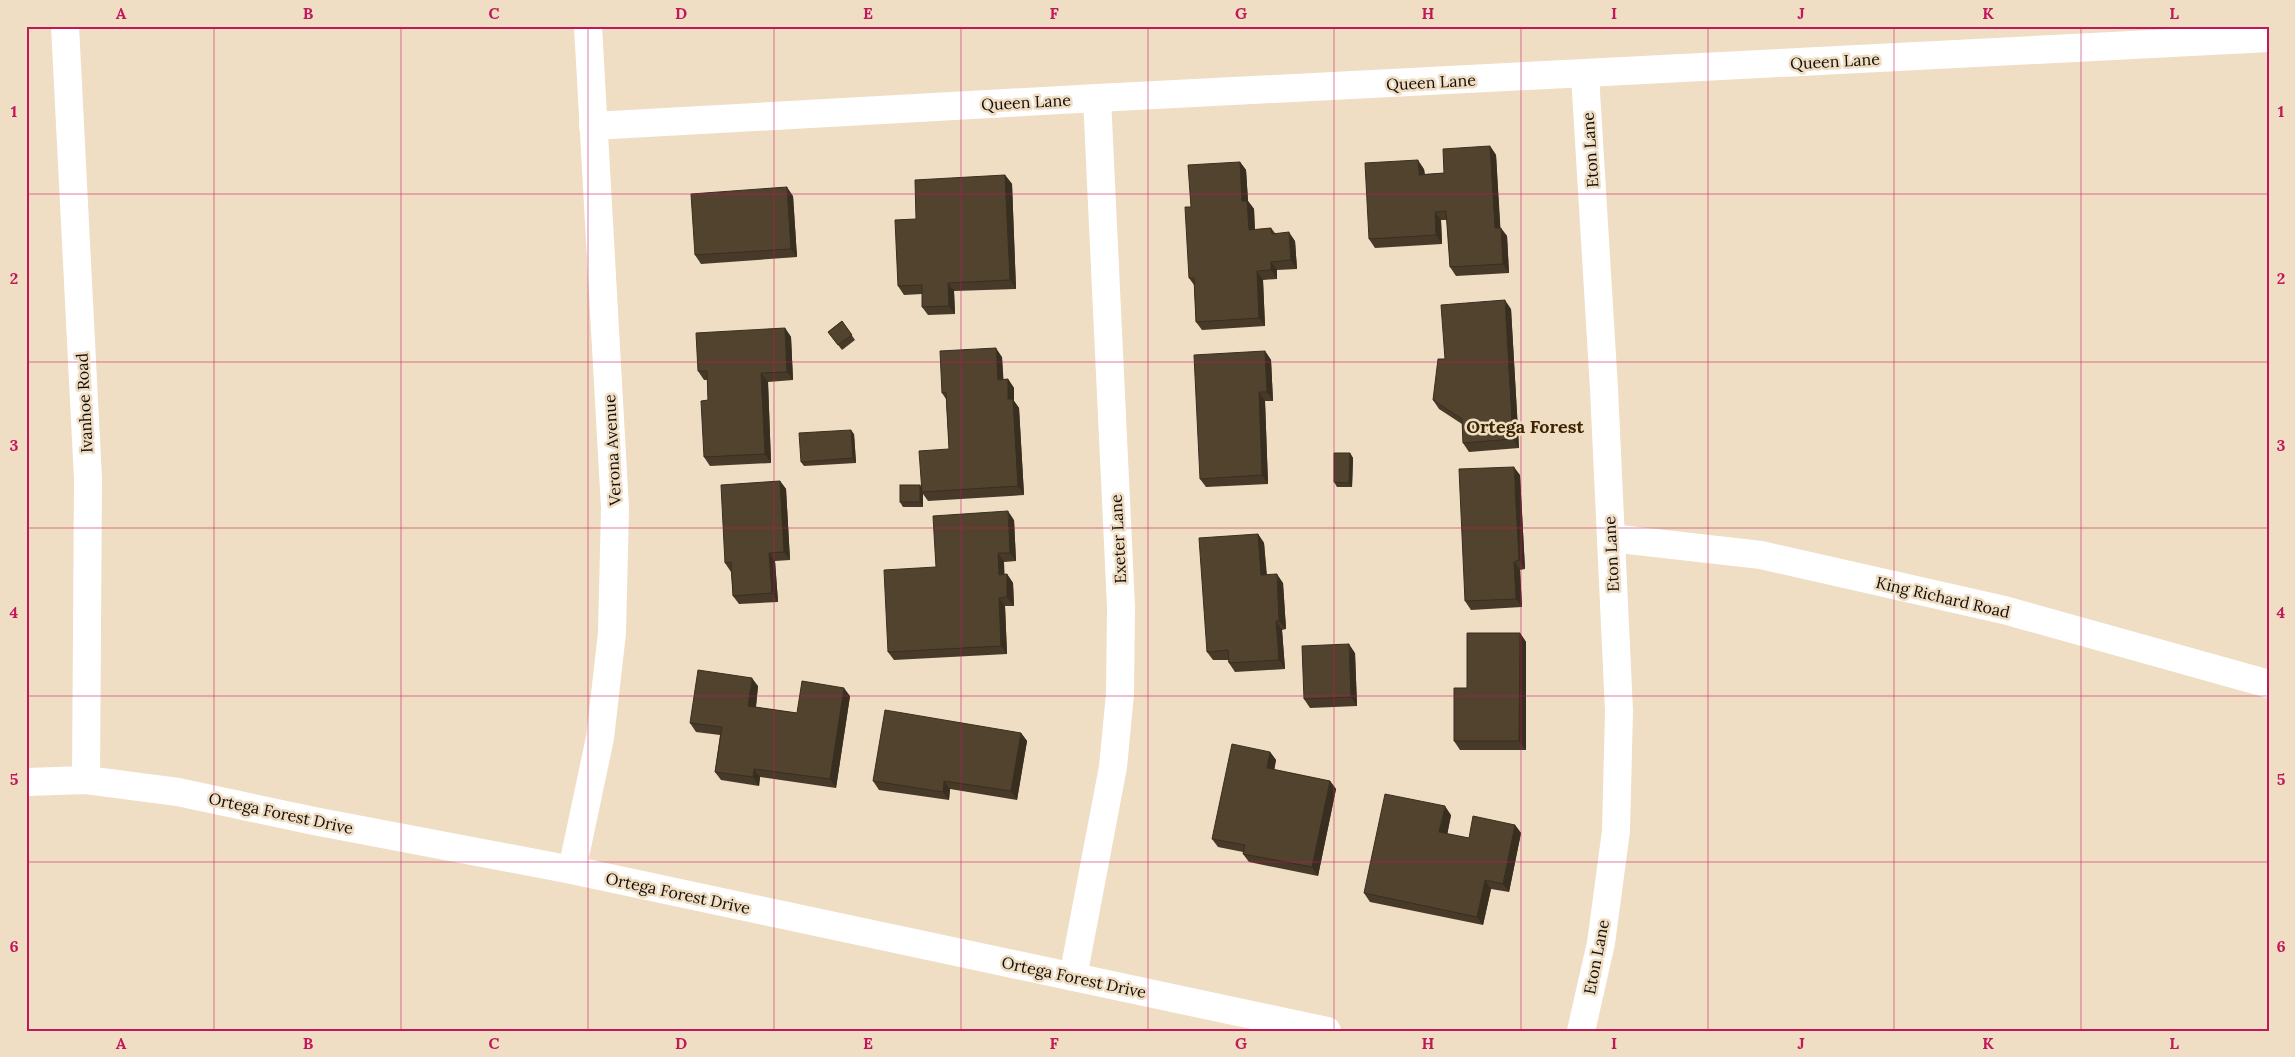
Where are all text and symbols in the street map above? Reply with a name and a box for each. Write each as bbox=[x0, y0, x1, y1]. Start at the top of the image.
text: A bbox=[116, 3, 127, 23]
text: B bbox=[303, 3, 314, 23]
text: C bbox=[488, 3, 500, 23]
text: D bbox=[675, 3, 687, 23]
text: E bbox=[863, 3, 873, 23]
text: F bbox=[1049, 3, 1059, 23]
text: G bbox=[1235, 3, 1247, 23]
text: H bbox=[1422, 3, 1435, 23]
text: I bbox=[1611, 3, 1617, 23]
text: J bbox=[1797, 3, 1805, 23]
text: K bbox=[1982, 3, 1994, 23]
text: L bbox=[2169, 3, 2179, 23]
street label: Queen Lane bbox=[1790, 49, 1881, 73]
street label: Queen Lane bbox=[1386, 70, 1477, 94]
street label: Queen Lane bbox=[981, 90, 1072, 114]
text: 1 bbox=[11, 101, 17, 121]
text: 1 bbox=[2278, 101, 2284, 121]
street label: Eton Lane bbox=[1577, 111, 1603, 188]
text: 2 bbox=[10, 268, 18, 288]
text: 2 bbox=[2277, 268, 2285, 288]
street label: Ivanhoe Road bbox=[71, 352, 97, 453]
street label: Verona Avenue bbox=[599, 394, 625, 507]
district label: Ortega Forest bbox=[1466, 415, 1584, 438]
text: 3 bbox=[10, 435, 19, 455]
text: 3 bbox=[2277, 435, 2286, 455]
street label: Exeter Lane bbox=[1106, 494, 1130, 584]
street label: Eton Lane bbox=[1599, 515, 1623, 592]
street label: King Richard Road bbox=[1874, 572, 2012, 622]
text: 4 bbox=[10, 602, 19, 622]
text: 4 bbox=[2277, 602, 2286, 622]
text: 5 bbox=[10, 769, 19, 789]
text: 5 bbox=[2277, 769, 2286, 789]
street label: Ortega Forest Drive bbox=[207, 788, 355, 838]
street label: Ortega Forest Drive bbox=[604, 868, 752, 918]
street label: Eton Lane bbox=[1579, 918, 1613, 996]
text: 6 bbox=[9, 936, 19, 956]
text: 6 bbox=[2276, 936, 2286, 956]
street label: Ortega Forest Drive bbox=[1000, 952, 1148, 1002]
text: A bbox=[116, 1033, 127, 1053]
text: B bbox=[303, 1033, 314, 1053]
text: C bbox=[488, 1033, 500, 1053]
text: D bbox=[675, 1033, 687, 1053]
text: E bbox=[863, 1033, 873, 1053]
text: F bbox=[1049, 1033, 1059, 1053]
text: G bbox=[1235, 1033, 1247, 1053]
text: H bbox=[1422, 1033, 1435, 1053]
text: I bbox=[1611, 1033, 1617, 1053]
text: J bbox=[1797, 1033, 1805, 1053]
text: K bbox=[1982, 1033, 1994, 1053]
text: L bbox=[2169, 1033, 2179, 1053]

